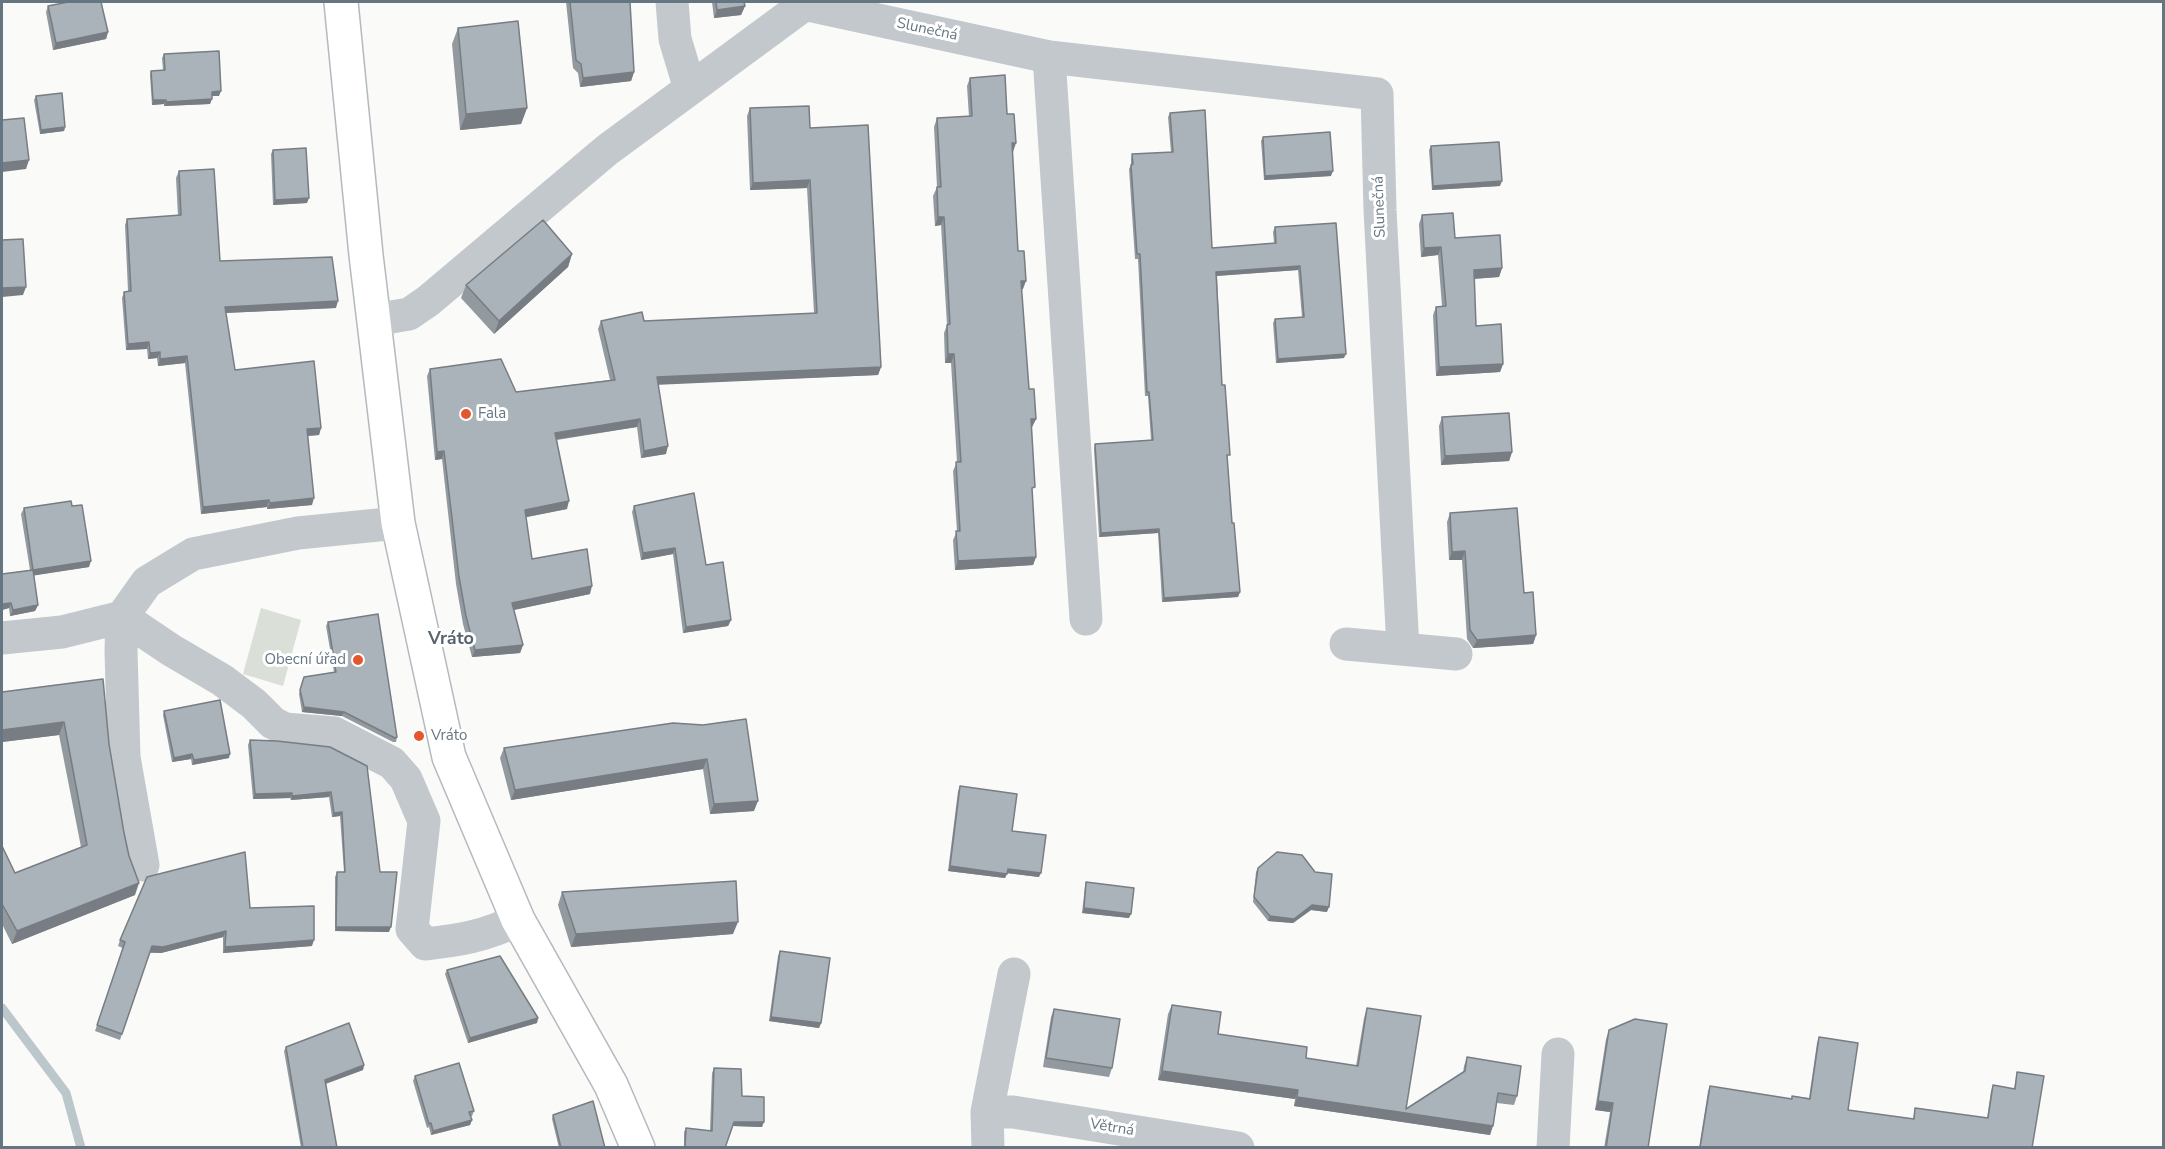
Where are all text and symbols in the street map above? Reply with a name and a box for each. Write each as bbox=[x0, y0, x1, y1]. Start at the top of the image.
street label: Slunečná bbox=[895, 15, 959, 45]
street label: Slunečná bbox=[1370, 176, 1390, 238]
place label: Fala bbox=[478, 405, 506, 423]
marker: Fala bbox=[459, 407, 473, 421]
district label: Vráto bbox=[428, 629, 474, 651]
place label: Obecní úřad bbox=[265, 651, 346, 669]
marker: Obecní úřad bbox=[351, 653, 365, 667]
place label: Vráto bbox=[431, 727, 467, 745]
marker: Vráto bbox=[412, 729, 426, 743]
street label: Větrná bbox=[1089, 1116, 1135, 1140]

